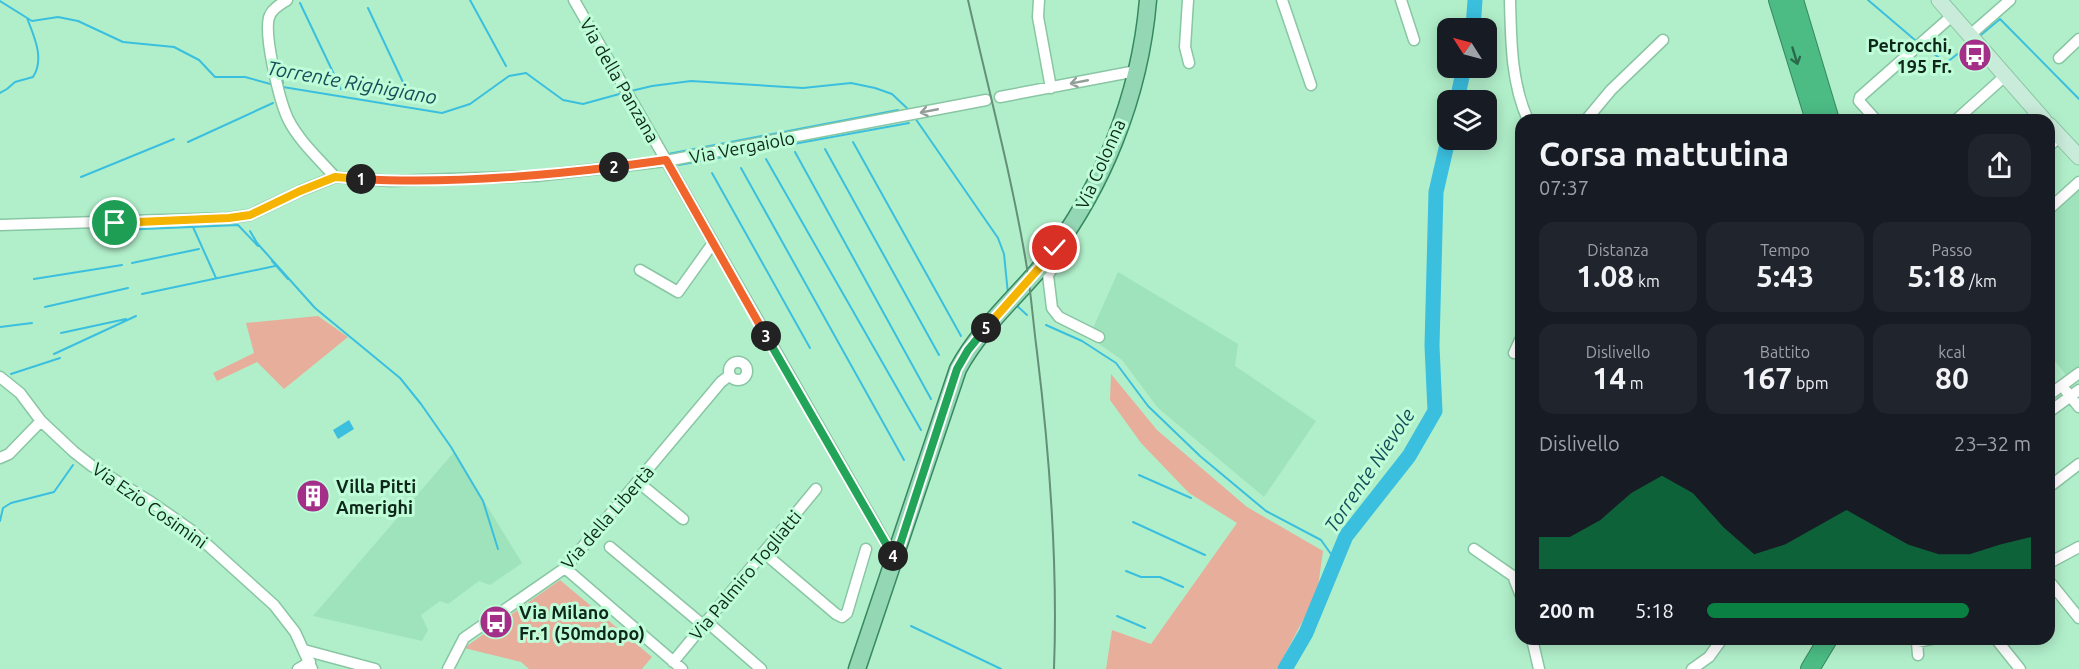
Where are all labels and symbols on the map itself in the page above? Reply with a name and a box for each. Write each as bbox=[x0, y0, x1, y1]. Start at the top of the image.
street label: Via della Panzana bbox=[576, 14, 664, 146]
north arrow bbox=[1437, 18, 1497, 78]
place label: Petrocchi, 195 Fr. bbox=[1867, 35, 1952, 76]
bus stop icon: Petrocchi, 195 Fr. bbox=[1957, 37, 1993, 73]
one-way arrow bbox=[1790, 46, 1801, 65]
water label: Torrente Righigiano bbox=[265, 56, 439, 108]
one-way arrow bbox=[1070, 77, 1089, 88]
one-way arrow bbox=[919, 106, 939, 117]
street label: Via Colonna bbox=[1071, 116, 1129, 212]
street label: Via Vergaiolo bbox=[688, 127, 796, 167]
pin: 2 bbox=[599, 152, 629, 182]
pin: 1 bbox=[346, 164, 376, 194]
pin bbox=[89, 197, 140, 248]
pin bbox=[1029, 222, 1080, 273]
pin: 5 bbox=[971, 313, 1001, 343]
pin: 3 bbox=[751, 321, 781, 351]
water label: Torrente Nievole bbox=[1319, 404, 1419, 536]
street label: Via Ezio Cosimini bbox=[89, 458, 211, 552]
street label: Via della Libertà bbox=[557, 461, 657, 573]
place label: Villa Pitti Amerighi bbox=[336, 476, 416, 517]
building icon: Villa Pitti Amerighi bbox=[295, 478, 331, 514]
street label: Via Palmiro Togliatti bbox=[685, 506, 805, 644]
pin: 4 bbox=[878, 541, 908, 571]
place label: Via Milano Fr.1 (50mdopo) bbox=[519, 602, 645, 644]
bus stop icon: Via Milano Fr.1 (50mdopo) bbox=[478, 604, 514, 640]

